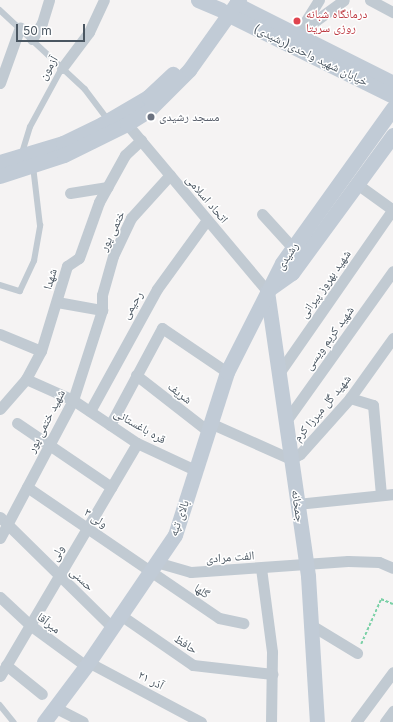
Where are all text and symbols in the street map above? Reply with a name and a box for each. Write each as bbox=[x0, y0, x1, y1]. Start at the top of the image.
place label: درمانگاه شبانه روزی سریتا bbox=[306, 7, 367, 35]
marker: درمانگاه شبانه روزی سریتا bbox=[291, 15, 303, 27]
scale bar bbox=[18, 16, 87, 42]
street label: خیابان شهید واحدی(رشیدی) bbox=[251, 21, 371, 89]
text: 50 m bbox=[23, 23, 52, 38]
street label: آزمون bbox=[35, 53, 61, 83]
place label: مسجد رشیدی bbox=[159, 110, 219, 124]
marker: مسجد رشیدی bbox=[146, 112, 156, 122]
street label: اتحاد اسلامی bbox=[183, 172, 231, 226]
street label: ختمی پور bbox=[96, 209, 128, 253]
street label: رشیدی bbox=[273, 240, 301, 272]
street label: شهید بهروز پیرانی bbox=[296, 247, 354, 321]
street label: شهدا bbox=[40, 267, 60, 291]
street label: رحیمی bbox=[118, 289, 146, 321]
street label: شهید کریم ویسی bbox=[301, 303, 357, 373]
street label: شهید گل میرزا کرم bbox=[290, 372, 354, 444]
street label: شریف bbox=[165, 379, 195, 407]
street label: شهید ختمی پور bbox=[24, 387, 68, 455]
street label: قره باغستانی bbox=[112, 405, 168, 447]
street label: جمخانه bbox=[289, 489, 307, 523]
street label: بالای تپه bbox=[166, 498, 192, 538]
street label: ولی ۳ bbox=[82, 505, 110, 531]
street label: ولی bbox=[47, 542, 67, 564]
street label: الفت مرادی bbox=[205, 548, 255, 566]
street label: حسنی bbox=[67, 564, 97, 594]
street label: گلها bbox=[192, 581, 212, 601]
street label: میرآقا bbox=[34, 610, 64, 636]
street label: حافظ bbox=[172, 631, 200, 657]
street label: ۲۱ آذر bbox=[136, 668, 166, 692]

